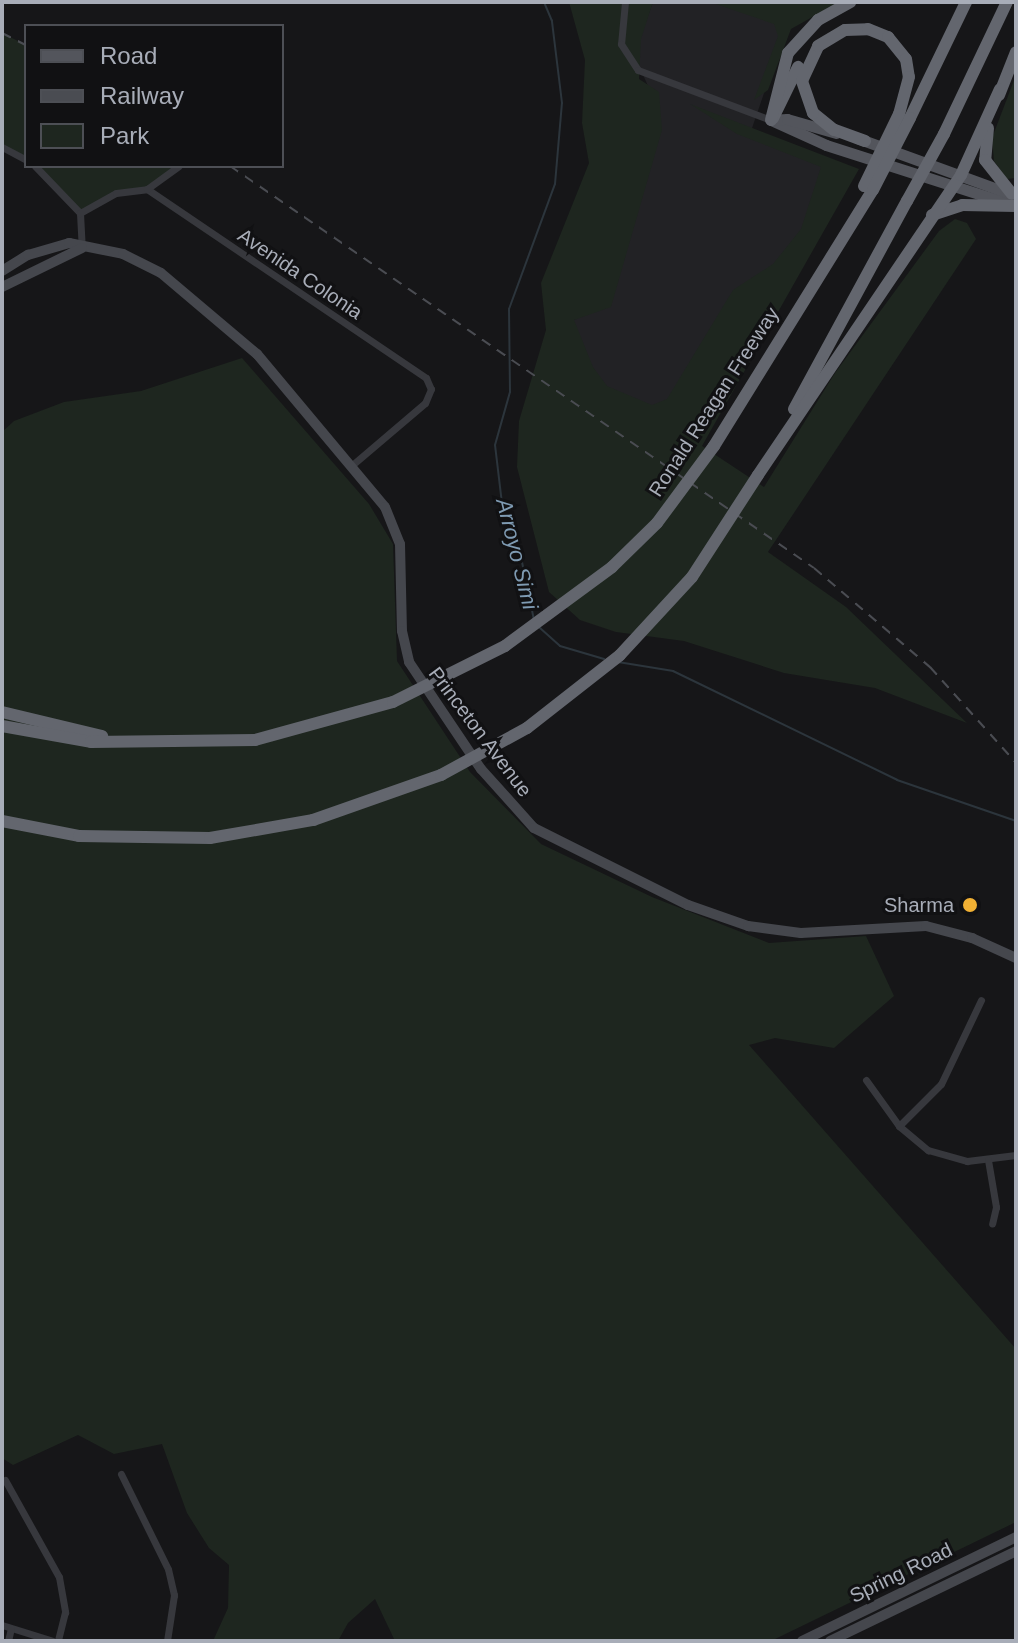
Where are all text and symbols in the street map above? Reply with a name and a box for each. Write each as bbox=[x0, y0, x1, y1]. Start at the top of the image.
legend bbox=[24, 24, 284, 168]
text: Road bbox=[100, 42, 157, 69]
text: Railway bbox=[100, 82, 184, 109]
text: Park bbox=[100, 122, 149, 149]
street label: Avenida Colonia bbox=[233, 223, 367, 325]
street label: Ronald Reagan Freeway bbox=[644, 303, 784, 501]
water label: Arroyo Simi bbox=[490, 496, 544, 612]
street label: Princeton Avenue bbox=[423, 662, 537, 802]
place label: Sharma bbox=[884, 893, 954, 917]
marker: Sharma bbox=[961, 896, 979, 914]
street label: Spring Road bbox=[846, 1538, 956, 1608]

